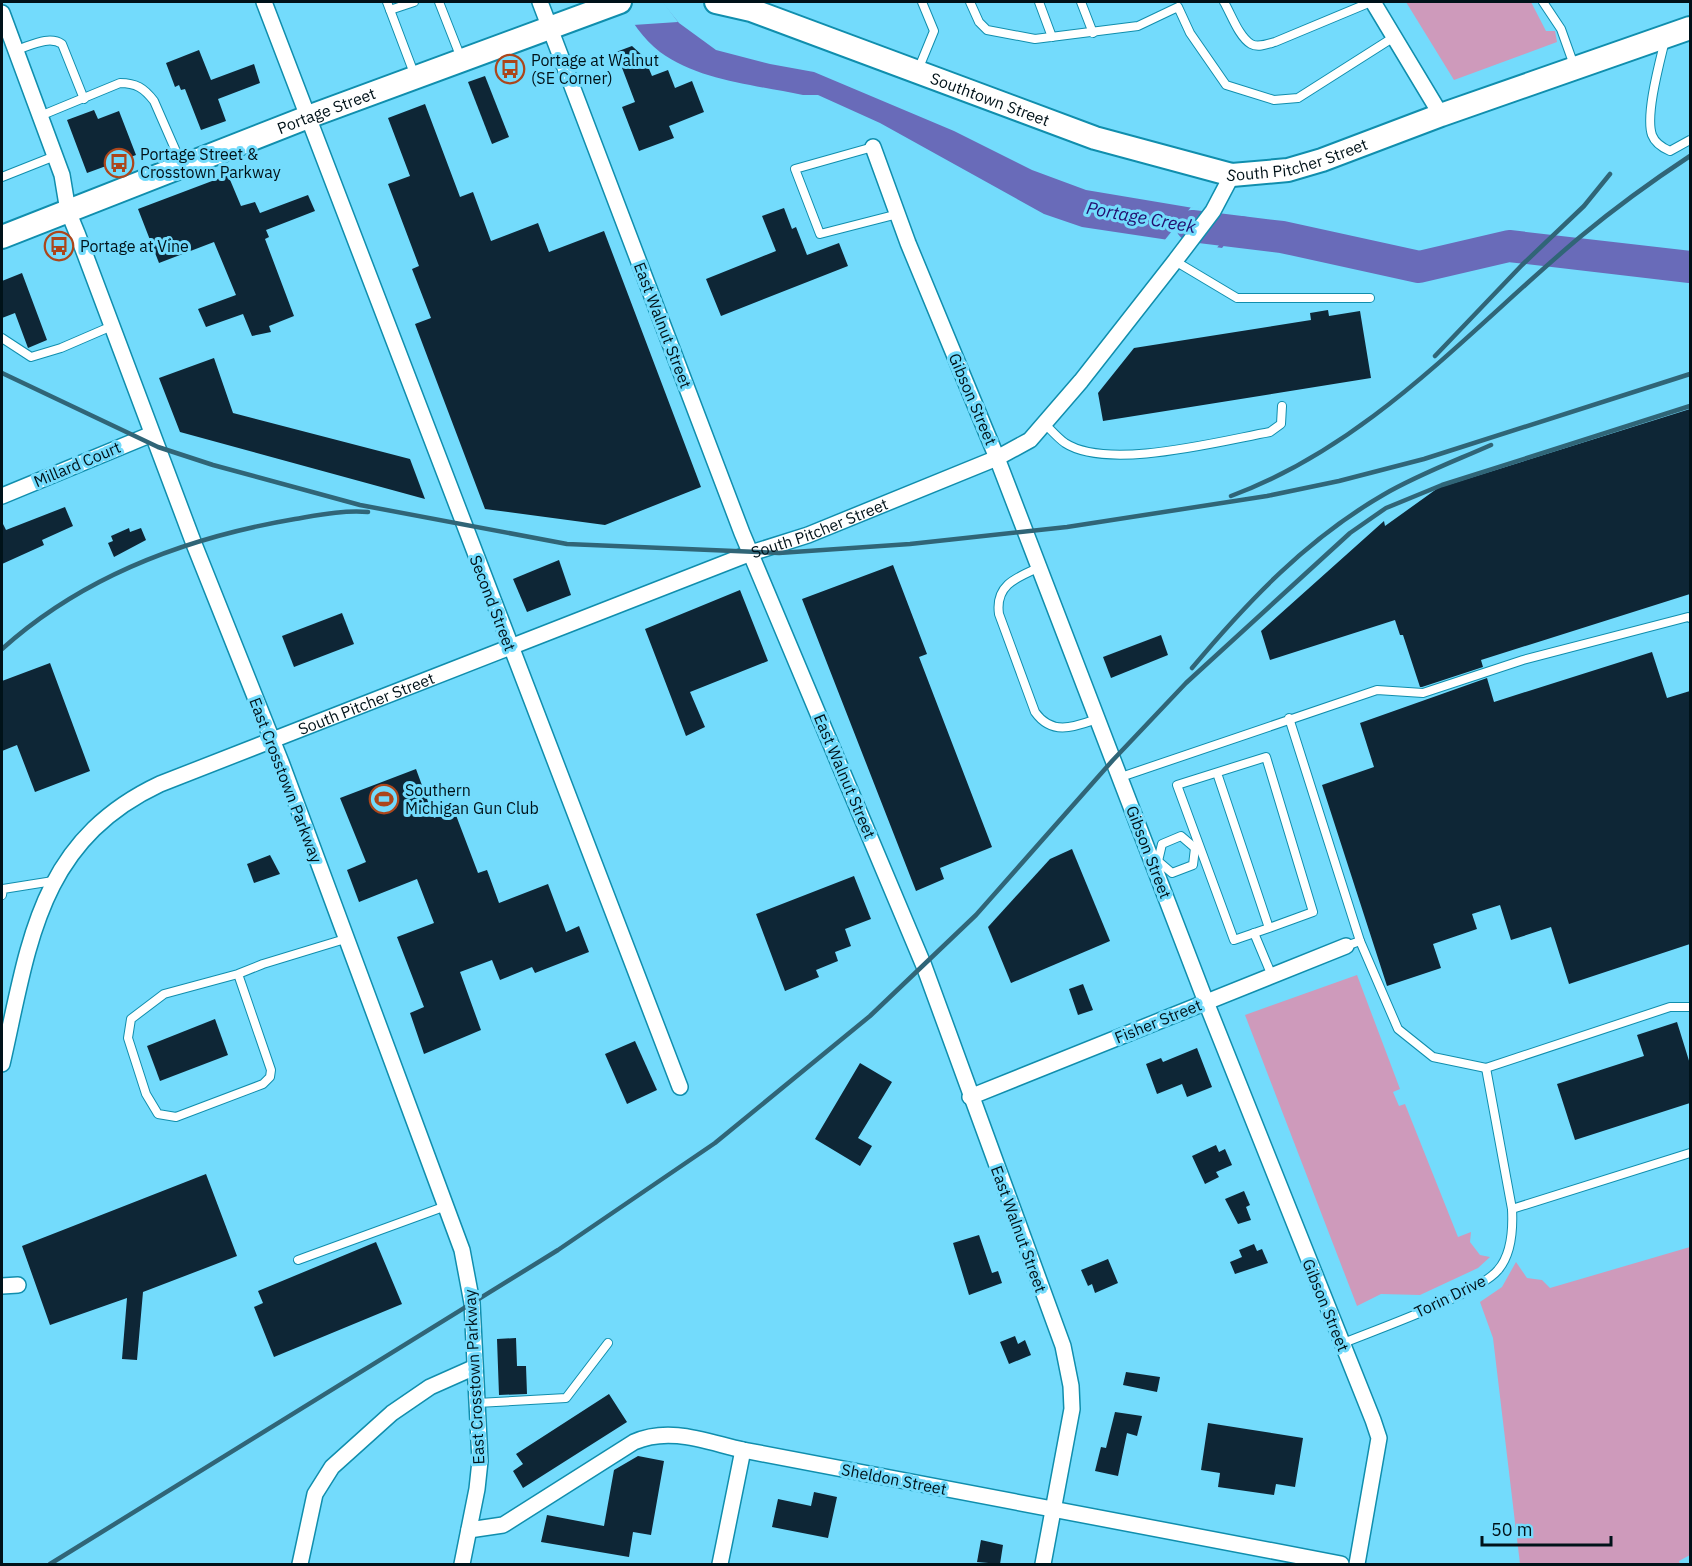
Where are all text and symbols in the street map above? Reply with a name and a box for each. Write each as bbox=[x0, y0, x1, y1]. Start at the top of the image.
place label: Portage at Walnut (SE Corner) bbox=[531, 50, 659, 88]
bus stop icon: Portage at Walnut (SE Corner) bbox=[494, 53, 526, 85]
street label: Southtown Street bbox=[928, 68, 1052, 130]
street label: Portage Street bbox=[274, 83, 378, 138]
street label: South Pitcher Street bbox=[1224, 134, 1370, 186]
place label: Portage Street & Crosstown Parkway bbox=[140, 144, 281, 182]
bus stop icon: Portage Street & Crosstown Parkway bbox=[103, 147, 135, 179]
water label: Portage Creek bbox=[1085, 196, 1198, 238]
bus stop icon: Portage at Vine bbox=[43, 230, 75, 262]
place label: Portage at Vine bbox=[80, 236, 189, 256]
street label: East Walnut Street bbox=[630, 259, 696, 391]
street label: Gibson Street bbox=[945, 350, 1001, 448]
street label: Millard Court bbox=[31, 437, 123, 491]
street label: South Pitcher Street bbox=[748, 494, 891, 562]
street label: Second Street bbox=[466, 552, 520, 654]
street label: South Pitcher Street bbox=[295, 668, 437, 739]
street label: East Crosstown Parkway bbox=[245, 694, 327, 866]
street label: East Walnut Street bbox=[810, 711, 880, 841]
place label: Southern Michigan Gun Club bbox=[405, 780, 539, 818]
sports icon: Southern Michigan Gun Club bbox=[368, 783, 400, 815]
street label: Gibson Street bbox=[1122, 803, 1176, 901]
street label: Fisher Street bbox=[1112, 994, 1204, 1048]
street label: East Walnut Street bbox=[987, 1163, 1051, 1295]
street label: Gibson Street bbox=[1298, 1256, 1354, 1354]
street label: Torin Drive bbox=[1411, 1270, 1489, 1322]
street label: East Crosstown Parkway bbox=[459, 1289, 489, 1465]
street label: Sheldon Street bbox=[840, 1459, 948, 1499]
scale bar bbox=[1482, 1509, 1611, 1547]
text: 50 m bbox=[1491, 1518, 1533, 1541]

